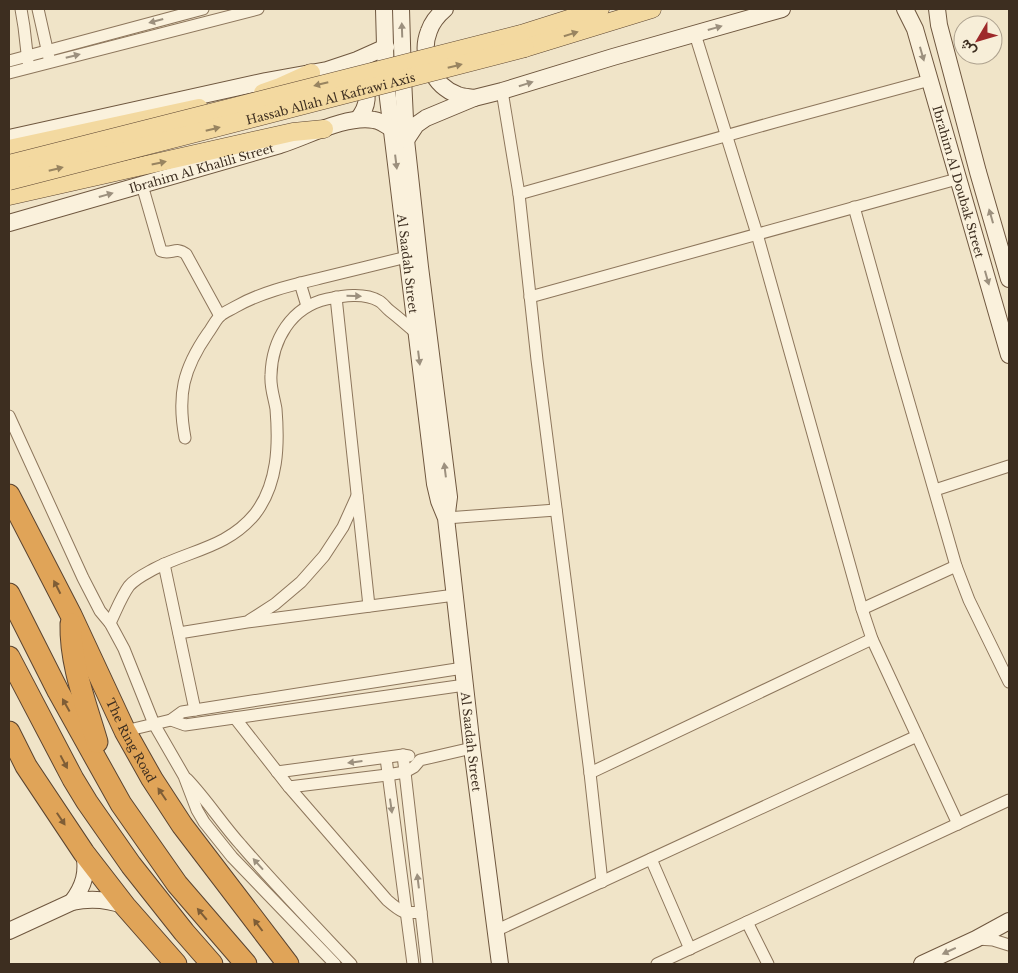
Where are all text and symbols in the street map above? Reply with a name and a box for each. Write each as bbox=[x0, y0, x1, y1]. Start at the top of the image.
north arrow bbox=[953, 15, 1003, 65]
one-way arrow bbox=[148, 18, 163, 26]
one-way arrow bbox=[398, 21, 406, 37]
one-way arrow bbox=[708, 24, 723, 32]
one-way arrow bbox=[564, 29, 579, 37]
text: ش bbox=[955, 36, 980, 60]
one-way arrow bbox=[918, 47, 926, 62]
one-way arrow bbox=[65, 52, 80, 60]
one-way arrow bbox=[448, 62, 463, 70]
street label: Hassab Allah Al Kafrawi Axis bbox=[244, 69, 417, 127]
one-way arrow bbox=[518, 79, 533, 87]
one-way arrow bbox=[314, 81, 329, 89]
street label: Ibrahim Al Doubak Street bbox=[930, 103, 988, 260]
one-way arrow bbox=[206, 124, 221, 132]
street label: Ibrahim Al Khalili Street bbox=[127, 140, 276, 196]
one-way arrow bbox=[392, 154, 400, 170]
one-way arrow bbox=[151, 159, 166, 167]
one-way arrow bbox=[48, 165, 63, 173]
one-way arrow bbox=[99, 191, 114, 199]
one-way arrow bbox=[986, 208, 994, 223]
street label: Al Saadah Street bbox=[395, 212, 422, 315]
one-way arrow bbox=[983, 270, 991, 285]
one-way arrow bbox=[347, 292, 363, 300]
one-way arrow bbox=[415, 350, 423, 366]
one-way arrow bbox=[441, 461, 449, 477]
one-way arrow bbox=[53, 580, 61, 595]
street label: Al Saadah Street bbox=[458, 690, 485, 793]
street label: The Ring Road bbox=[103, 696, 160, 785]
one-way arrow bbox=[62, 698, 71, 712]
one-way arrow bbox=[60, 755, 68, 769]
one-way arrow bbox=[347, 758, 363, 766]
one-way arrow bbox=[157, 788, 167, 801]
one-way arrow bbox=[388, 799, 396, 815]
one-way arrow bbox=[56, 812, 66, 825]
one-way arrow bbox=[253, 858, 264, 871]
one-way arrow bbox=[414, 873, 422, 889]
one-way arrow bbox=[197, 908, 208, 921]
one-way arrow bbox=[253, 919, 264, 932]
one-way arrow bbox=[942, 948, 956, 956]

